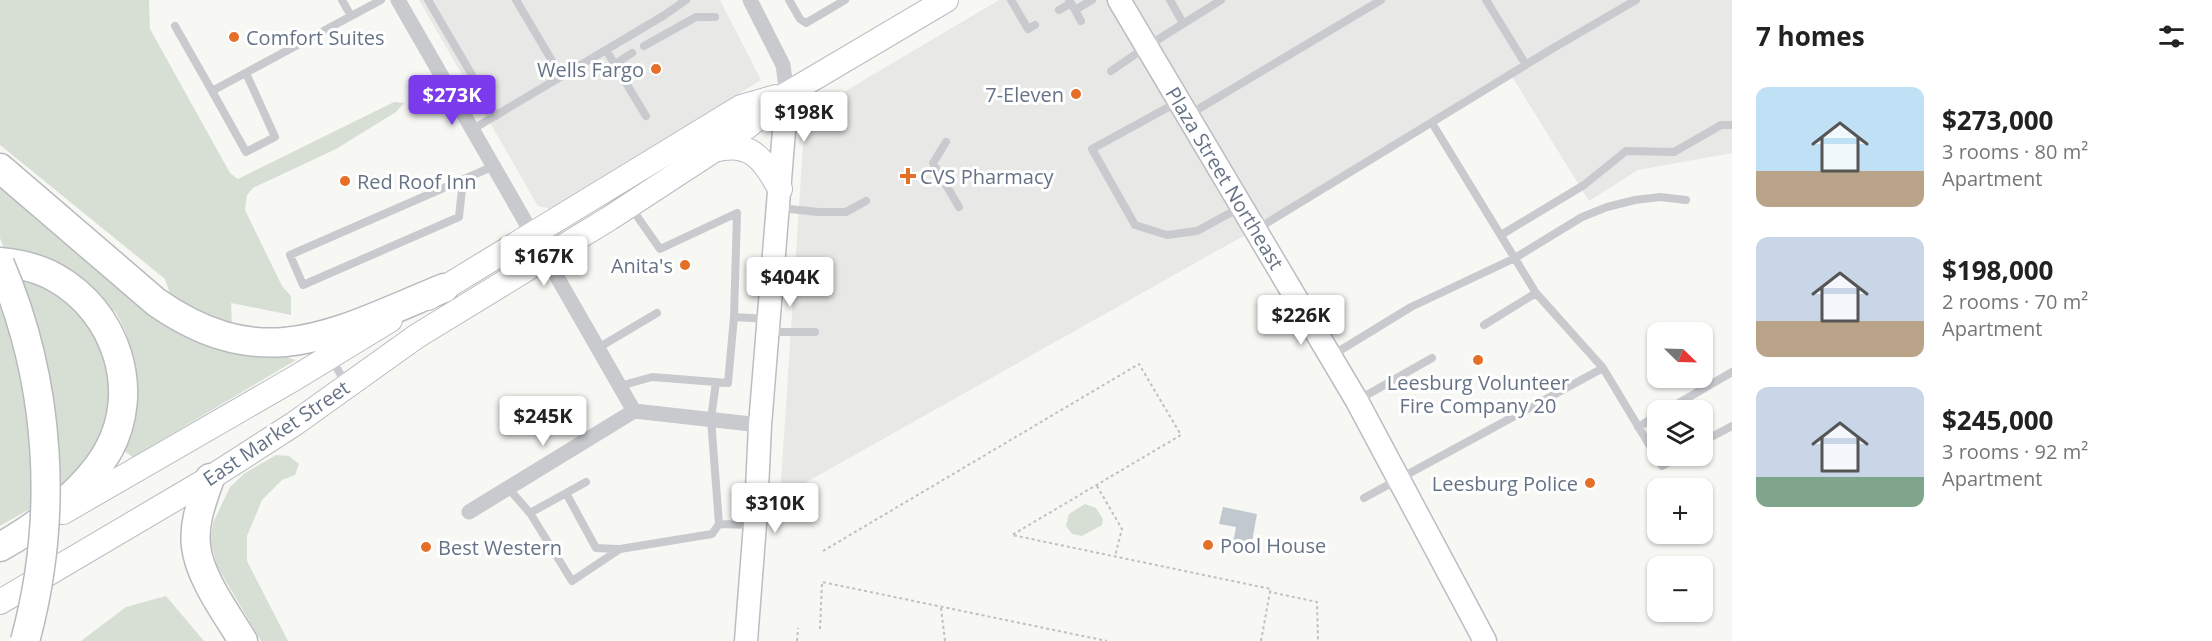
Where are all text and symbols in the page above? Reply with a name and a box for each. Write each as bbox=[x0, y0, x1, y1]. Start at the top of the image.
text: 7 homes bbox=[1756, 18, 1865, 54]
icon: filters bbox=[2155, 20, 2188, 53]
place label: Comfort Suites bbox=[246, 24, 385, 51]
marker: Comfort Suites bbox=[227, 30, 241, 44]
place label: Wells Fargo bbox=[537, 56, 644, 83]
marker: Wells Fargo bbox=[649, 62, 663, 76]
pin: $273K bbox=[410, 75, 494, 126]
text: $273K bbox=[422, 81, 482, 108]
place label: 7-Eleven bbox=[985, 81, 1064, 108]
street label: Plaza Street Northeast bbox=[1160, 82, 1290, 274]
marker: 7-Eleven bbox=[1069, 87, 1083, 101]
pin: $198K bbox=[762, 92, 846, 143]
text: $198K bbox=[774, 98, 834, 125]
text: $273,000 bbox=[1942, 102, 2053, 138]
icon: home bbox=[1804, 111, 1876, 183]
text: 3 rooms · 80 m² bbox=[1942, 138, 2088, 165]
place label: CVS Pharmacy bbox=[920, 163, 1054, 190]
text: Apartment bbox=[1942, 165, 2042, 192]
place label: Red Roof Inn bbox=[357, 168, 476, 195]
marker: CVS Pharmacy bbox=[901, 169, 915, 183]
marker: Red Roof Inn bbox=[338, 174, 352, 188]
pin: $167K bbox=[502, 236, 586, 287]
text: $167K bbox=[514, 242, 574, 269]
place label: Anita's bbox=[611, 252, 673, 279]
text: $198,000 bbox=[1942, 252, 2053, 288]
pin: $404K bbox=[748, 257, 832, 308]
marker: Anita's bbox=[678, 258, 692, 272]
icon: home bbox=[1804, 261, 1876, 333]
text: $404K bbox=[760, 263, 820, 290]
text: 2 rooms · 70 m² bbox=[1942, 288, 2088, 315]
pin: $226K bbox=[1259, 295, 1343, 346]
text: $226K bbox=[1271, 301, 1331, 328]
text: Apartment bbox=[1942, 315, 2042, 342]
north arrow bbox=[1647, 322, 1713, 388]
map controls bbox=[1647, 322, 1713, 622]
marker: Leesburg Volunteer Fire Company 20 bbox=[1471, 353, 1485, 367]
place label: Leesburg Volunteer Fire Company 20 bbox=[1387, 369, 1569, 419]
street label: East Market Street bbox=[197, 374, 355, 492]
pin: $245K bbox=[501, 396, 585, 447]
button: layers bbox=[1647, 400, 1713, 466]
text: $245K bbox=[513, 402, 573, 429]
text: $245,000 bbox=[1942, 402, 2053, 438]
icon: home bbox=[1804, 411, 1876, 483]
text: 3 rooms · 92 m² bbox=[1942, 438, 2088, 465]
text: Apartment bbox=[1942, 465, 2042, 492]
place label: Leesburg Police bbox=[1432, 470, 1578, 497]
marker: Leesburg Police bbox=[1583, 476, 1597, 490]
button: + bbox=[1647, 478, 1713, 544]
pin: $310K bbox=[733, 483, 817, 534]
text: $310K bbox=[745, 489, 805, 516]
place label: Pool House bbox=[1220, 532, 1326, 559]
place label: Best Western bbox=[438, 534, 562, 561]
marker: Pool House bbox=[1201, 538, 1215, 552]
marker: Best Western bbox=[419, 540, 433, 554]
button: − bbox=[1647, 556, 1713, 622]

